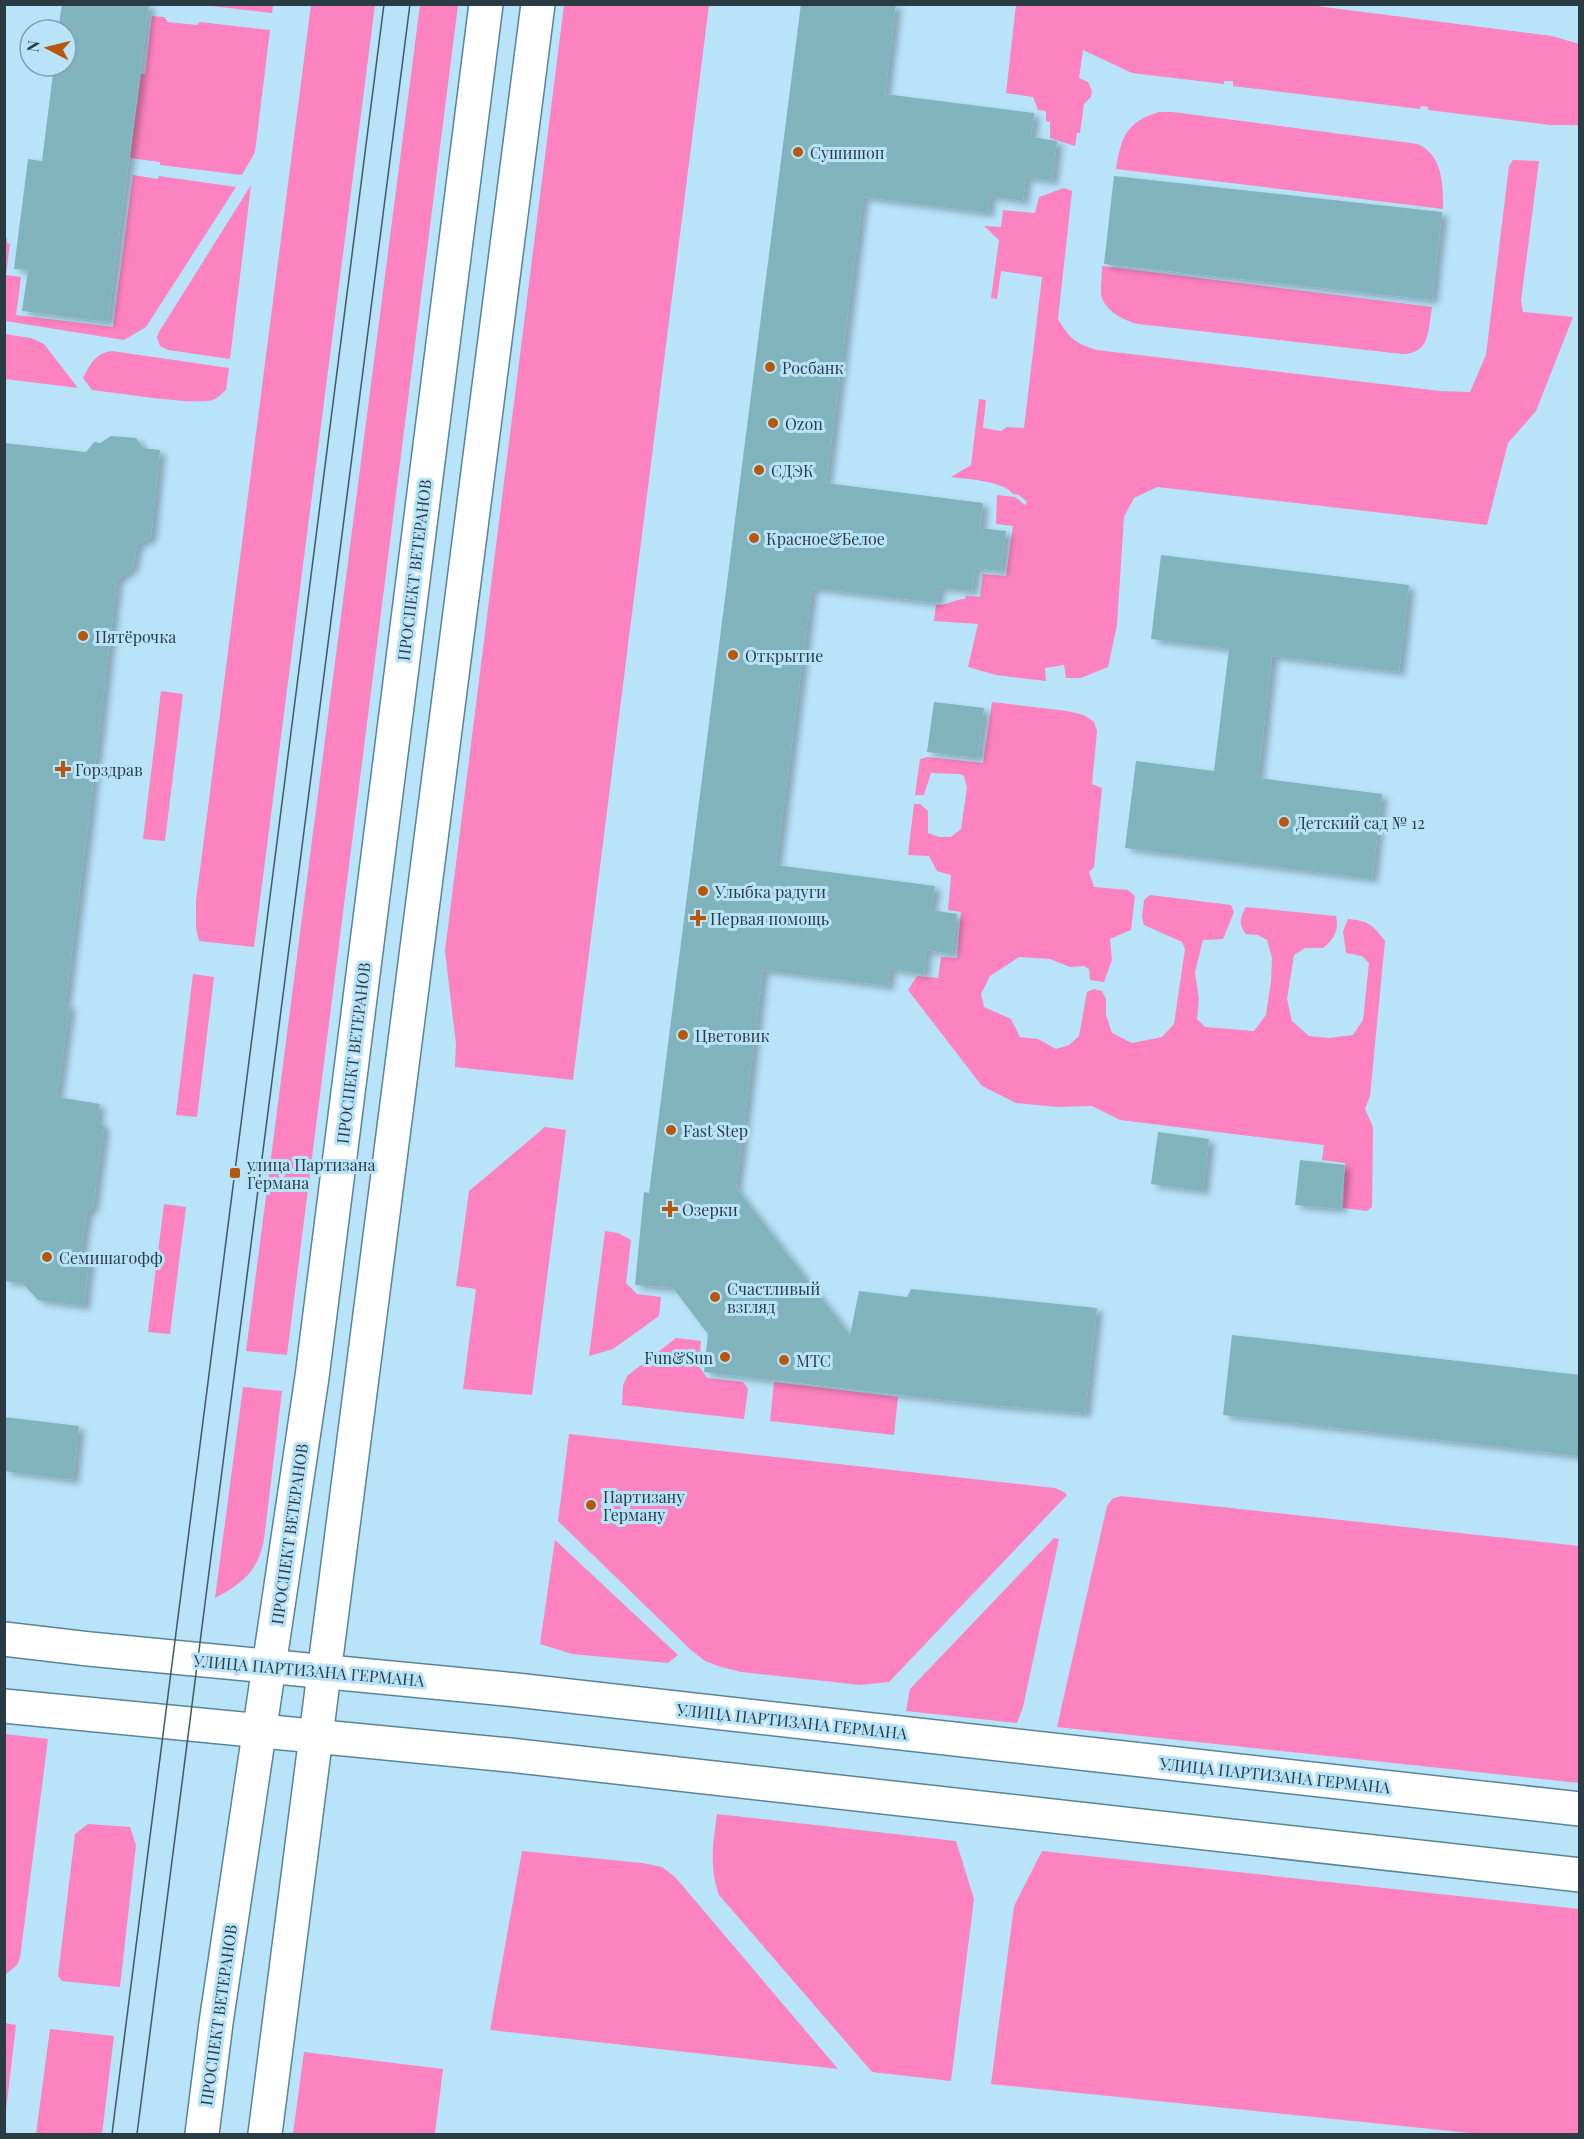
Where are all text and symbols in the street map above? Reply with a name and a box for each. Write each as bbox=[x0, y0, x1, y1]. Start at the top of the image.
north arrow bbox=[18, 18, 78, 78]
text: N bbox=[21, 39, 44, 53]
place label: Сушишоп bbox=[810, 142, 885, 163]
marker: Сушишоп bbox=[791, 145, 805, 159]
place label: Росбанк bbox=[782, 357, 844, 378]
marker: Росбанк bbox=[763, 360, 777, 374]
place label: Ozon bbox=[785, 413, 823, 434]
marker: Ozon bbox=[766, 416, 780, 430]
place label: СДЭК bbox=[771, 460, 814, 481]
marker: СДЭК bbox=[752, 463, 766, 477]
street label: ПРОСПЕКТ ВЕТЕРАНОВ bbox=[392, 478, 436, 662]
place label: Красное&Белое bbox=[766, 528, 885, 549]
marker: Красное&Белое bbox=[747, 531, 761, 545]
place label: Пятёрочка bbox=[95, 626, 176, 647]
marker: Пятёрочка bbox=[76, 629, 90, 643]
place label: Открытие bbox=[745, 645, 823, 666]
marker: Открытие bbox=[726, 648, 740, 662]
place label: Горздрав bbox=[75, 759, 143, 780]
marker: Горздрав bbox=[56, 762, 70, 776]
place label: Детский сад № 12 bbox=[1296, 812, 1425, 833]
marker: Детский сад № 12 bbox=[1277, 815, 1291, 829]
place label: Улыбка радуги bbox=[714, 881, 826, 902]
marker: Улыбка радуги bbox=[696, 884, 710, 898]
place label: Первая помощь bbox=[710, 908, 829, 929]
marker: Первая помощь bbox=[691, 911, 705, 925]
street label: ПРОСПЕКТ ВЕТЕРАНОВ bbox=[331, 961, 375, 1145]
place label: Цветовик bbox=[695, 1025, 770, 1046]
marker: Цветовик bbox=[676, 1028, 690, 1042]
place label: Fast Step bbox=[683, 1120, 748, 1141]
marker: Fast Step bbox=[664, 1123, 678, 1137]
place label: улица Партизана Германа bbox=[246, 1154, 376, 1193]
marker: улица Партизана Германа bbox=[228, 1166, 242, 1180]
place label: Озерки bbox=[682, 1199, 738, 1220]
marker: Озерки bbox=[663, 1202, 677, 1216]
place label: Семишагофф bbox=[59, 1247, 163, 1268]
marker: Семишагофф bbox=[40, 1250, 54, 1264]
place label: Счастливый взгляд bbox=[727, 1278, 820, 1317]
marker: Счастливый взгляд bbox=[708, 1290, 722, 1304]
place label: Fun&Sun bbox=[644, 1347, 713, 1368]
marker: Fun&Sun bbox=[718, 1350, 732, 1364]
place label: МТС bbox=[796, 1350, 831, 1371]
marker: МТС bbox=[777, 1353, 791, 1367]
street label: ПРОСПЕКТ ВЕТЕРАНОВ bbox=[266, 1442, 312, 1626]
place label: Партизану Герману bbox=[603, 1486, 684, 1525]
marker: Партизану Герману bbox=[584, 1498, 598, 1512]
street label: УЛИЦА ПАРТИЗАНА ГЕРМАНА bbox=[192, 1649, 426, 1691]
street label: УЛИЦА ПАРТИЗАНА ГЕРМАНА bbox=[675, 1698, 909, 1744]
street label: УЛИЦА ПАРТИЗАНА ГЕРМАНА bbox=[1158, 1752, 1392, 1798]
street label: ПРОСПЕКТ ВЕТЕРАНОВ bbox=[195, 1923, 241, 2107]

